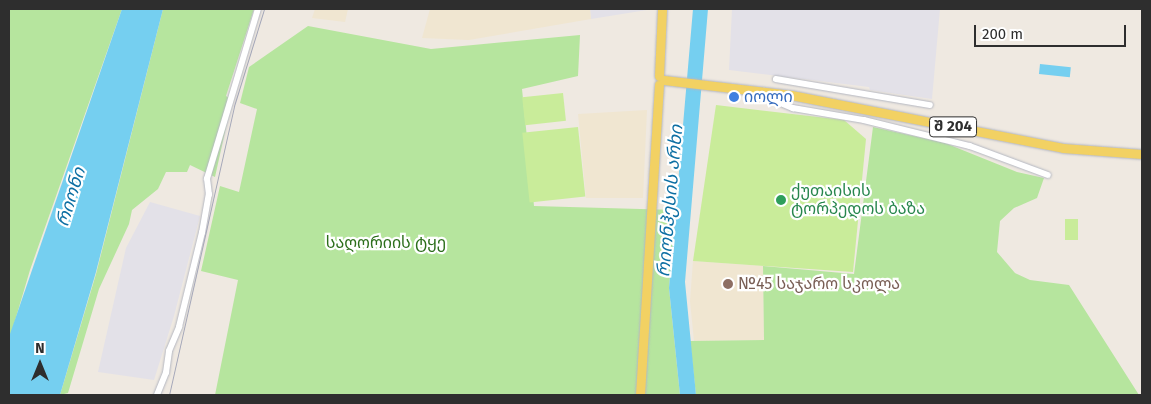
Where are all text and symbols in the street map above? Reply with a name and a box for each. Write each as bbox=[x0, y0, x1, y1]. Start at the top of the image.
scale bar bbox=[976, 15, 1128, 47]
text: 200 m bbox=[982, 25, 1023, 43]
place label: იოლი bbox=[744, 87, 793, 107]
marker: იოლი bbox=[728, 91, 740, 103]
road number: შ 204 bbox=[928, 114, 978, 140]
water label: რიონჰესის არხი bbox=[653, 124, 687, 278]
water label: რიონი bbox=[52, 165, 90, 229]
place label: ქუთაისის ტორპედოს ბაზა bbox=[791, 181, 925, 219]
marker: ქუთაისის ტორპედოს ბაზა bbox=[775, 194, 787, 206]
park label: საღორიის ტყე bbox=[326, 233, 446, 253]
place label: №45 საჯარო სკოლა bbox=[738, 274, 900, 294]
marker: №45 საჯარო სკოლა bbox=[722, 278, 734, 290]
north arrow bbox=[15, 339, 65, 389]
text: N bbox=[35, 340, 45, 357]

